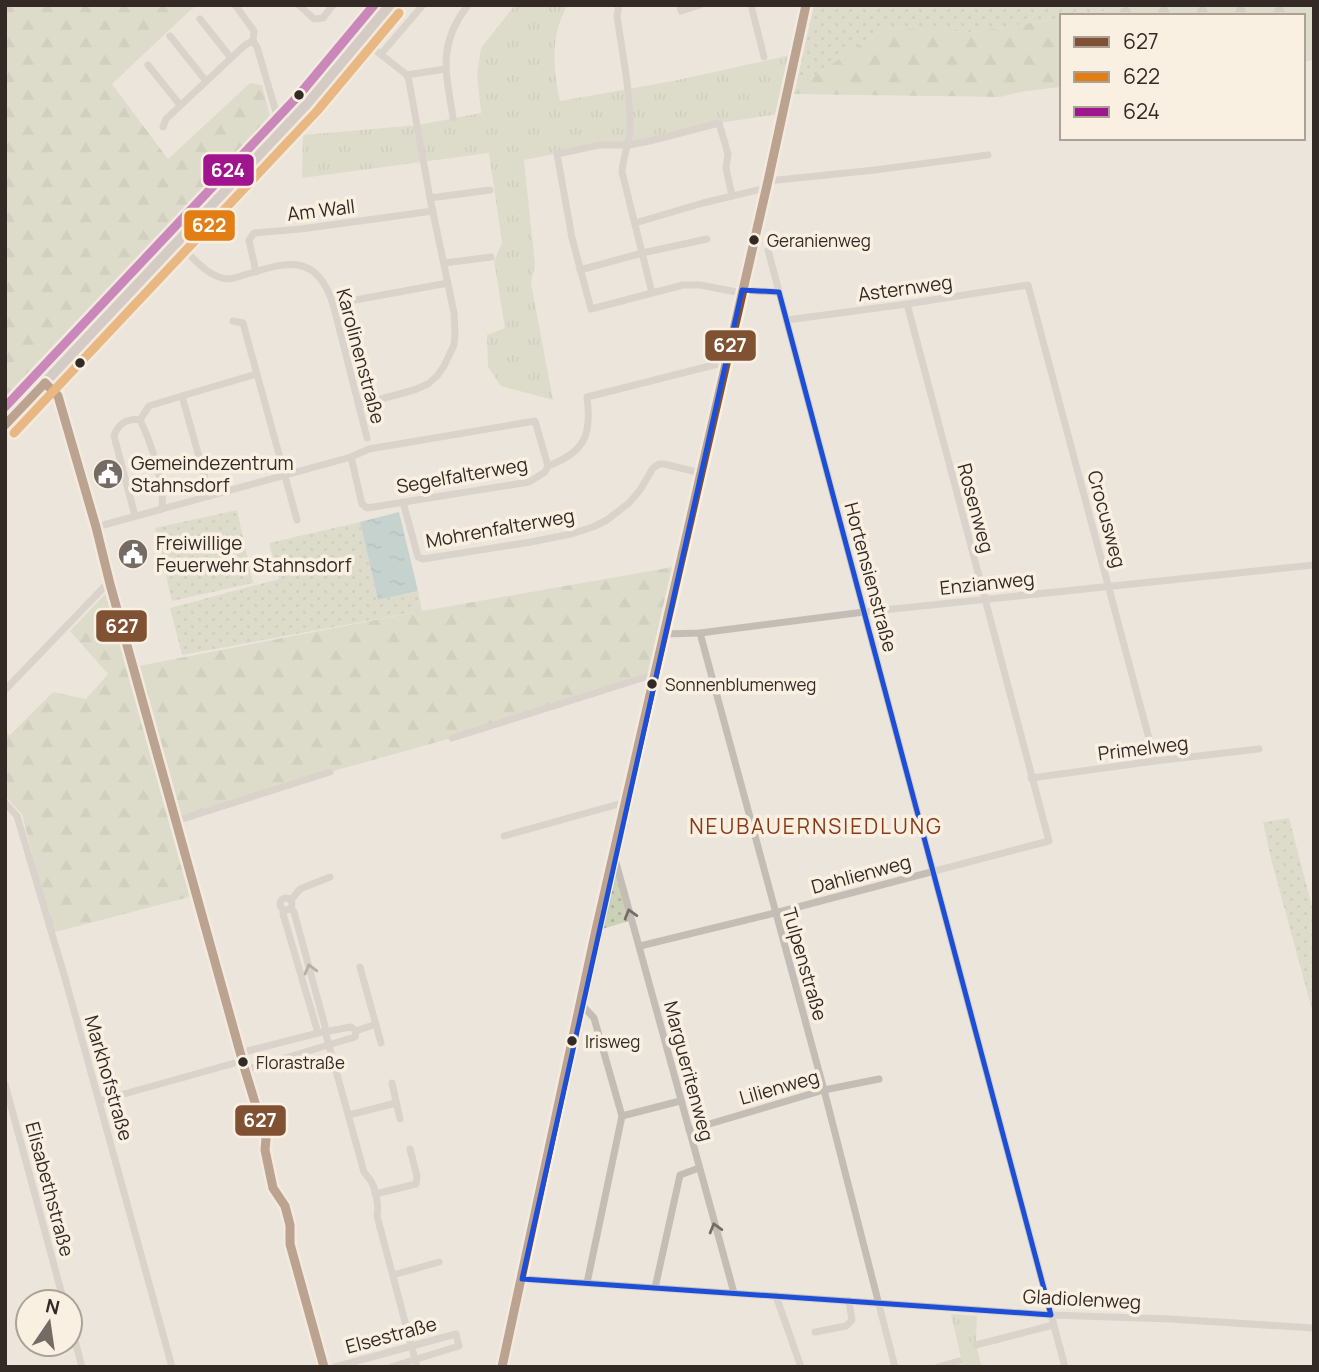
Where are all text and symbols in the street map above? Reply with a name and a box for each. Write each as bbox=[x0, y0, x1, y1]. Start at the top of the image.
legend bbox=[1060, 14, 1305, 140]
text: 627 bbox=[1123, 27, 1159, 55]
text: 622 bbox=[1123, 62, 1160, 90]
unlabelled marker bbox=[292, 88, 306, 102]
text: 624 bbox=[1123, 97, 1160, 125]
line badge: 624 bbox=[202, 153, 255, 187]
text: 624 bbox=[211, 157, 245, 183]
street label: Am Wall bbox=[286, 193, 356, 227]
line badge: 622 bbox=[183, 209, 236, 242]
text: 622 bbox=[192, 212, 226, 238]
place label: Geranienweg bbox=[767, 229, 871, 252]
marker: Geranienweg bbox=[747, 233, 761, 247]
street label: Asternweg bbox=[856, 269, 954, 307]
street label: Karolinenstraße bbox=[330, 285, 392, 427]
line badge: 627 bbox=[704, 329, 757, 362]
text: 627 bbox=[713, 332, 747, 358]
unlabelled marker bbox=[73, 356, 87, 370]
place label: Gemeindezentrum Stahnsdorf bbox=[131, 450, 294, 498]
street label: Segelfalterweg bbox=[394, 451, 530, 499]
public building icon: Gemeindezentrum Stahnsdorf bbox=[91, 457, 125, 491]
street label: Rosenweg bbox=[952, 460, 1000, 556]
street label: Crocusweg bbox=[1082, 468, 1132, 570]
street label: Hortensienstraße bbox=[839, 499, 903, 655]
street label: Mohrenfalterweg bbox=[424, 502, 576, 554]
place label: Freiwillige Feuerwehr Stahnsdorf bbox=[156, 530, 352, 578]
public building icon: Freiwillige Feuerwehr Stahnsdorf bbox=[116, 537, 150, 571]
street label: Enzianweg bbox=[938, 565, 1036, 601]
line badge: 627 bbox=[95, 609, 148, 643]
text: 627 bbox=[105, 613, 139, 639]
place label: Sonnenblumenweg bbox=[665, 673, 816, 696]
marker: Sonnenblumenweg bbox=[645, 677, 659, 691]
street label: Primelweg bbox=[1096, 730, 1190, 766]
district label: NEUBAUERNSIEDLUNG bbox=[689, 812, 943, 840]
street label: Dahlienweg bbox=[808, 848, 914, 900]
street label: Tulpenstraße bbox=[776, 904, 834, 1024]
one-way arrow bbox=[624, 908, 639, 920]
one-way arrow bbox=[304, 964, 318, 976]
street label: Margueritenweg bbox=[658, 998, 720, 1144]
street label: Markhofstraße bbox=[79, 1012, 139, 1144]
place label: Irisweg bbox=[585, 1030, 640, 1053]
marker: Irisweg bbox=[565, 1034, 579, 1048]
place label: Florastraße bbox=[256, 1051, 345, 1074]
marker: Florastraße bbox=[236, 1055, 250, 1069]
street label: Lilienweg bbox=[736, 1063, 822, 1111]
line badge: 627 bbox=[234, 1104, 287, 1137]
text: 627 bbox=[243, 1107, 277, 1133]
street label: Elisabethstraße bbox=[20, 1119, 80, 1259]
one-way arrow bbox=[709, 1222, 724, 1234]
street label: Gladiolenweg bbox=[1022, 1283, 1142, 1315]
north arrow bbox=[14, 1288, 84, 1358]
text: N bbox=[43, 1292, 62, 1321]
street label: Elsestraße bbox=[343, 1310, 439, 1360]

